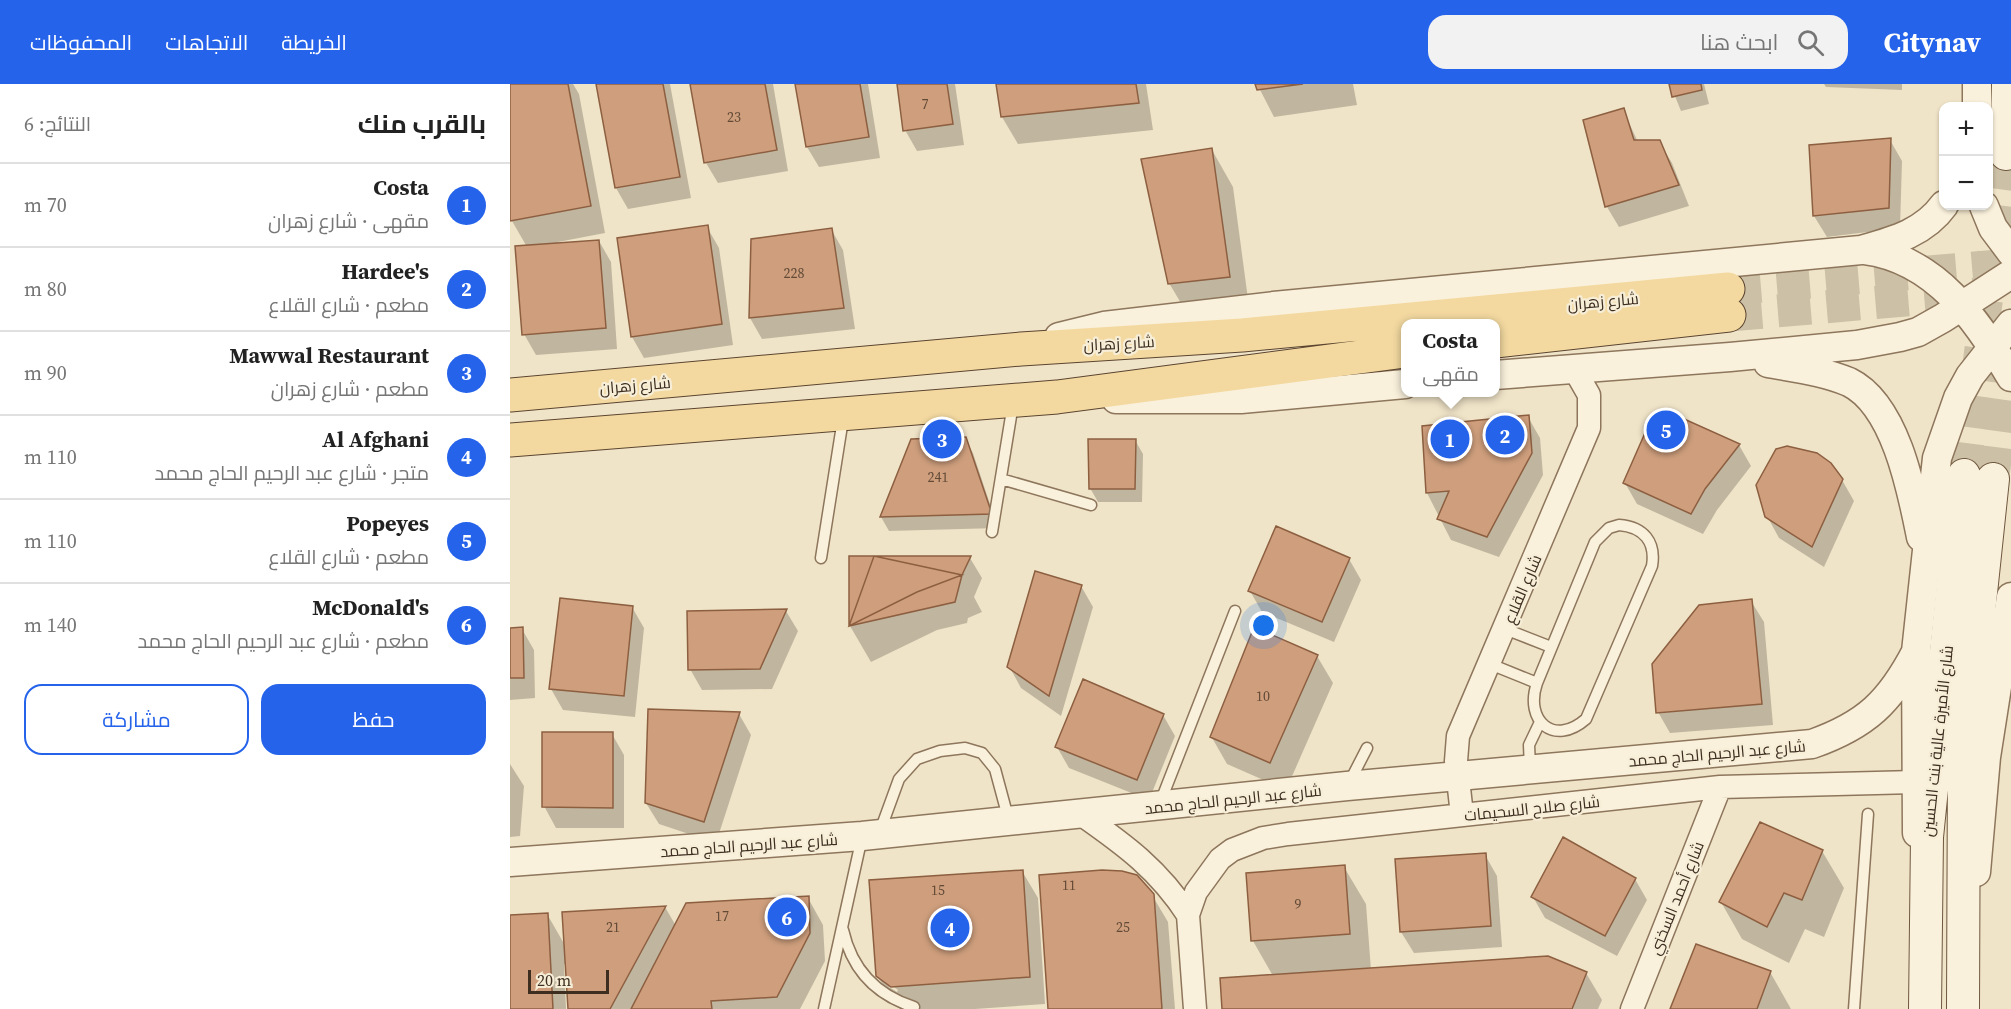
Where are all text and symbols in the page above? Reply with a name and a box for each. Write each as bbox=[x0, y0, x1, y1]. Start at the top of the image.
search box bbox=[1428, 15, 1848, 69]
text: Citynav bbox=[1884, 23, 1981, 61]
icon: search bbox=[1794, 26, 1827, 59]
text: ابحث هنا bbox=[1700, 27, 1779, 57]
text: المحفوظات bbox=[30, 28, 132, 57]
text: الاتجاهات bbox=[165, 28, 248, 57]
text: الخريطة bbox=[281, 28, 347, 57]
house number: 7 bbox=[922, 94, 929, 114]
map controls bbox=[1939, 102, 1993, 210]
button: + bbox=[1939, 102, 1993, 156]
text: بالقرب منك bbox=[358, 106, 486, 142]
house number: 23 bbox=[727, 107, 741, 127]
text: النتائج: 6 bbox=[24, 110, 91, 138]
button: − bbox=[1939, 156, 1993, 210]
text: Costa bbox=[373, 172, 429, 202]
text: 70 m bbox=[24, 191, 67, 219]
text: 1 bbox=[461, 191, 472, 219]
text: مقهى · شارع زهران bbox=[268, 207, 429, 235]
text: Hardee's bbox=[342, 256, 429, 286]
house number: 228 bbox=[784, 263, 805, 283]
text: 80 m bbox=[24, 275, 67, 303]
text: 2 bbox=[461, 275, 472, 303]
street label: شارع زهران bbox=[1566, 287, 1640, 316]
text: مطعم · شارع القلاع bbox=[268, 291, 429, 319]
popup bbox=[1401, 319, 1500, 397]
text: Costa bbox=[1422, 325, 1478, 355]
street label: شارع زهران bbox=[1083, 330, 1155, 357]
text: Mawwal Restaurant bbox=[229, 340, 429, 370]
text: 90 m bbox=[24, 359, 67, 387]
text: 3 bbox=[461, 359, 472, 387]
text: مقهى bbox=[1422, 360, 1479, 388]
street label: شارع زهران bbox=[598, 371, 672, 400]
text: مطعم · شارع زهران bbox=[271, 375, 429, 403]
pin: 5 bbox=[1646, 408, 1686, 452]
pin: 2 bbox=[1486, 412, 1524, 458]
pin: 3 bbox=[922, 416, 962, 462]
pin: 1 bbox=[1430, 416, 1470, 462]
text: Al Afghani bbox=[322, 424, 429, 454]
text: 110 m bbox=[24, 443, 77, 471]
text: 4 bbox=[461, 443, 472, 471]
text: متجر · شارع عبد الرحيم الحاج محمد bbox=[155, 459, 429, 487]
house number: 241 bbox=[928, 467, 949, 487]
text: Popeyes bbox=[346, 508, 429, 538]
text: 110 m bbox=[24, 527, 77, 555]
text: 5 bbox=[461, 527, 472, 555]
text: مطعم · شارع القلاع bbox=[268, 543, 429, 571]
street label: شارع القلاع bbox=[1498, 551, 1547, 627]
text: McDonald's bbox=[312, 592, 429, 622]
text: 140 m bbox=[24, 611, 77, 639]
text: 6 bbox=[461, 611, 472, 639]
your location bbox=[1249, 611, 1278, 640]
text: مطعم · شارع عبد الرحيم الحاج محمد bbox=[138, 627, 429, 655]
street label: شارع الأميرة عالية بنت الحسين bbox=[1916, 644, 1959, 838]
button: مشاركة bbox=[24, 684, 249, 755]
button: حفظ bbox=[261, 684, 486, 755]
house number: 10 bbox=[1256, 686, 1270, 706]
street label: شارع عبد الرحيم الحاج محمد bbox=[1627, 734, 1807, 773]
street label: شارع عبد الرحيم الحاج محمد bbox=[1143, 779, 1323, 820]
street label: شارع صلاح السحيمات bbox=[1463, 790, 1601, 827]
street label: شارع عبد الرحيم الحاج محمد bbox=[659, 828, 839, 863]
street label: شارع أحمد السخني bbox=[1643, 838, 1712, 959]
house number: 11 bbox=[1062, 875, 1076, 895]
house number: 15 bbox=[931, 880, 945, 900]
pin: 6 bbox=[768, 894, 806, 940]
house number: 9 bbox=[1295, 894, 1302, 914]
house number: 17 bbox=[715, 906, 729, 926]
pin: 4 bbox=[930, 906, 970, 950]
house number: 21 bbox=[606, 917, 620, 937]
house number: 25 bbox=[1116, 917, 1130, 937]
scale bar bbox=[528, 967, 609, 994]
text: 20 m bbox=[537, 969, 571, 991]

